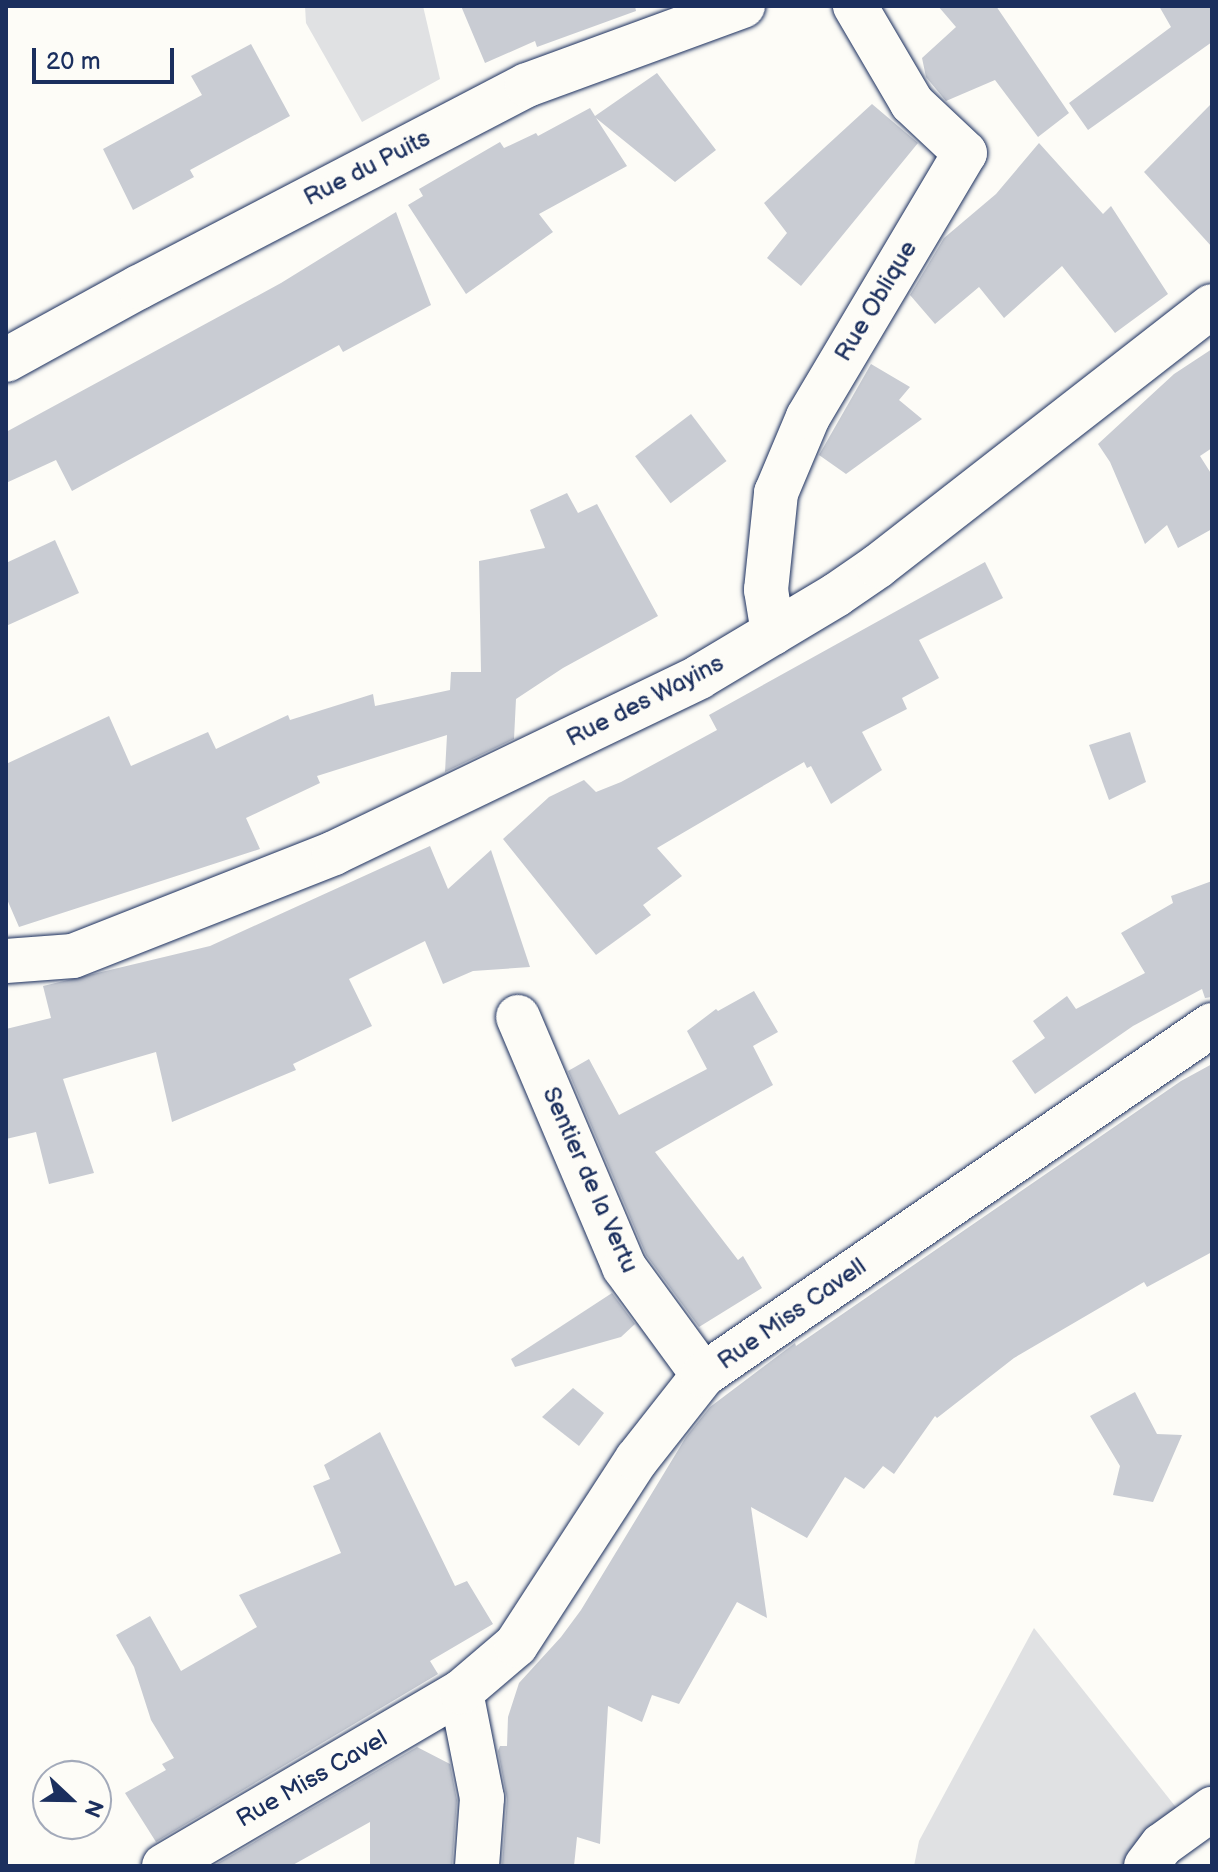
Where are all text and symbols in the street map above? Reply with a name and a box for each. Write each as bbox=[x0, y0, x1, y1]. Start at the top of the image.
scale bar bbox=[36, 32, 178, 82]
text: 20 m bbox=[46, 47, 101, 76]
street label: Rue du Puits bbox=[299, 124, 435, 212]
street label: Rue Oblique bbox=[829, 235, 923, 367]
street label: Rue des Wayins bbox=[561, 649, 729, 753]
street label: Sentier de la Vertu bbox=[536, 1082, 644, 1278]
street label: Rue Miss Cavell bbox=[712, 1252, 872, 1376]
street label: Rue Miss Cavel bbox=[232, 1724, 392, 1834]
north arrow bbox=[32, 1760, 112, 1840]
text: N bbox=[77, 1796, 108, 1821]

